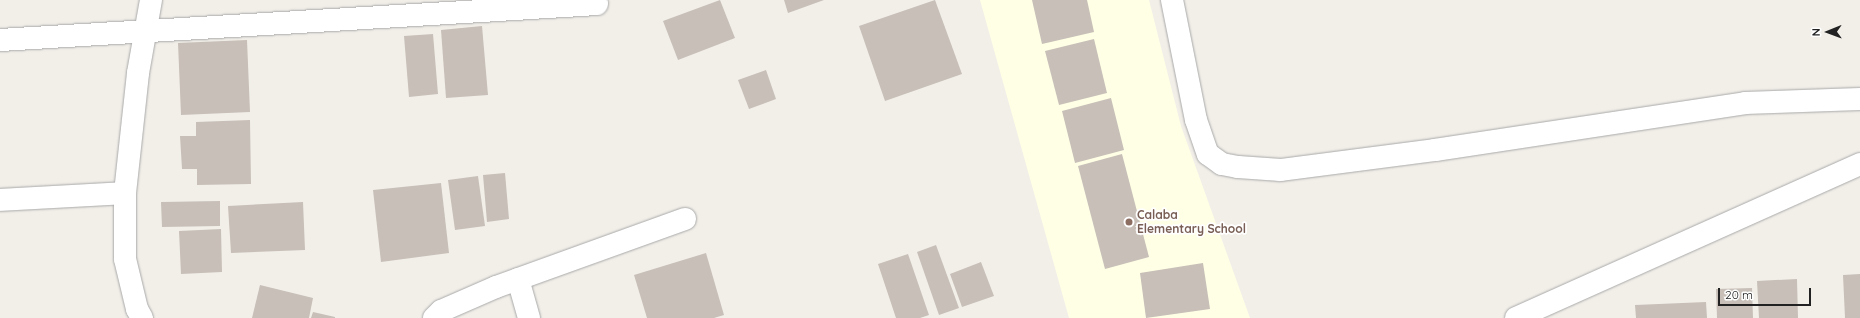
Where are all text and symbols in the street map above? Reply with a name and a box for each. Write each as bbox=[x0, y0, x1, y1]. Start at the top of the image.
north arrow bbox=[1808, 12, 1848, 52]
text: N bbox=[1809, 28, 1823, 36]
place label: Calaba Elementary School bbox=[1137, 208, 1246, 236]
marker: Calaba Elementary School bbox=[1124, 217, 1134, 227]
scale bar bbox=[1720, 280, 1813, 306]
text: 20 m bbox=[1725, 287, 1753, 302]

